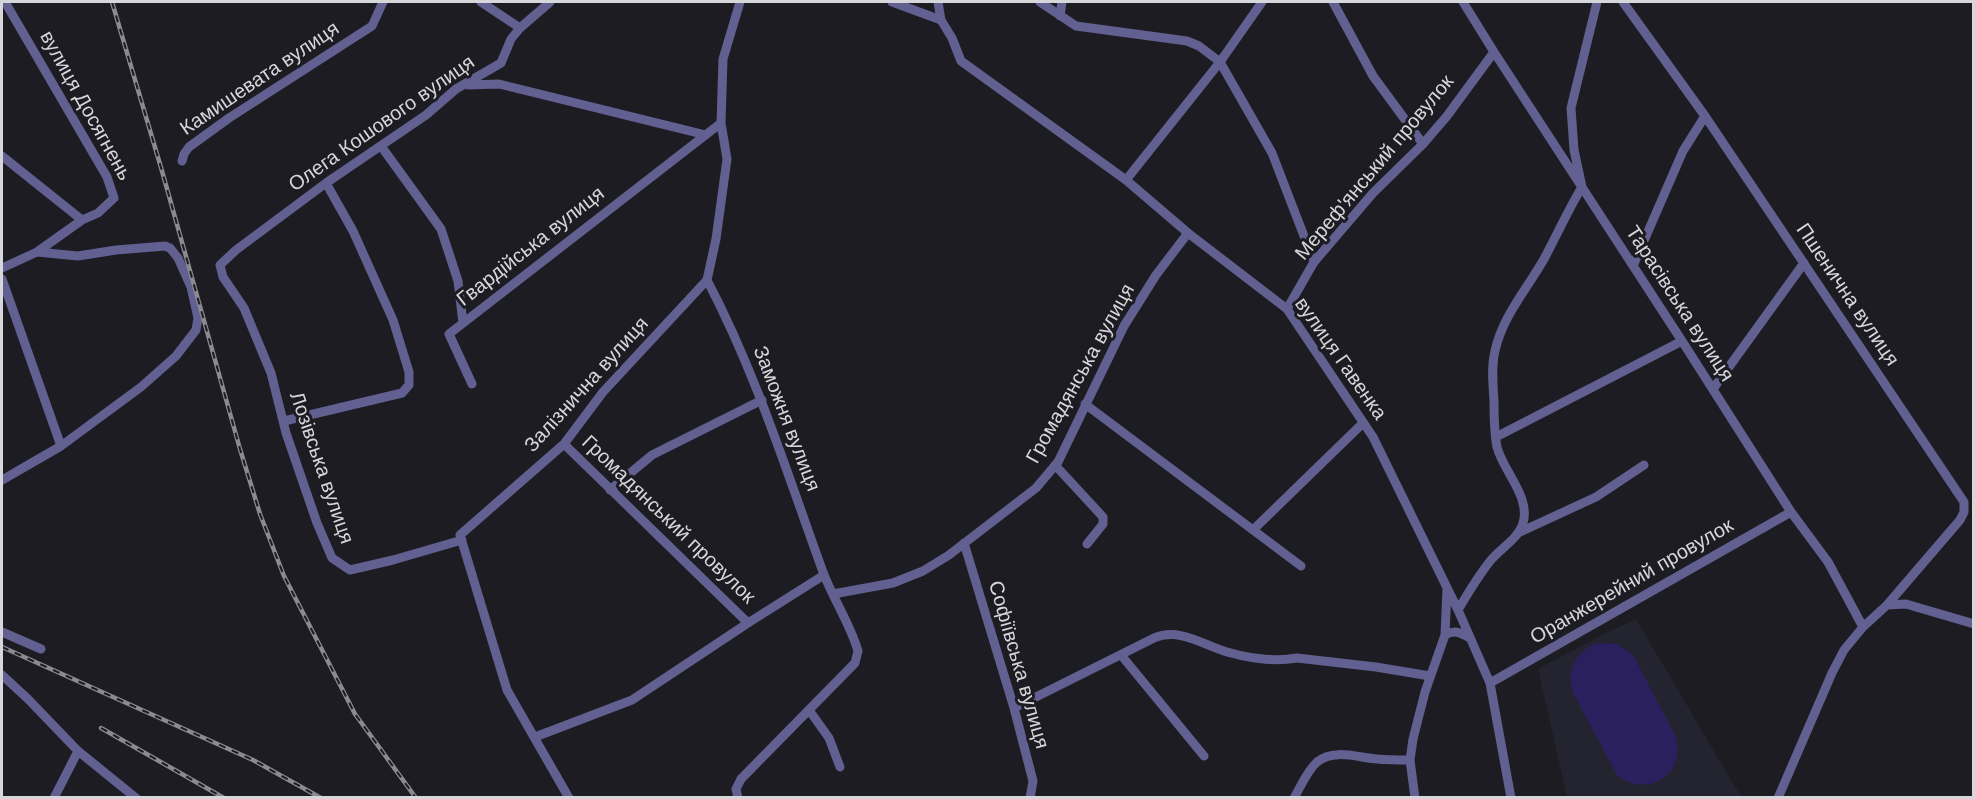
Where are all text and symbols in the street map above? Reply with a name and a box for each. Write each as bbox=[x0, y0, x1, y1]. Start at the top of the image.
street label: Камишевата вулиця bbox=[176, 17, 344, 141]
street label: вулиця Досягнень bbox=[34, 27, 136, 185]
street label: Олега Кошового вулиця bbox=[284, 51, 480, 197]
street label: Мереф'янський провулок bbox=[1291, 71, 1459, 265]
street label: Гвардійська вулиця bbox=[453, 182, 609, 312]
street label: Пшенична вулиця bbox=[1790, 219, 1904, 371]
street label: Тарасівська вулиця bbox=[1620, 222, 1738, 386]
street label: Громадянська вулиця bbox=[1022, 280, 1140, 468]
street label: вулиця Гавенка bbox=[1289, 293, 1391, 425]
street label: Залізнична вулиця bbox=[520, 312, 654, 458]
street label: Заможня вулиця bbox=[747, 343, 825, 495]
street label: Лозівська вулиця bbox=[284, 389, 358, 547]
street label: Громадянський провулок bbox=[576, 431, 760, 609]
street label: Оранжерейний провулок bbox=[1526, 514, 1738, 650]
street label: Софіївська вулиця bbox=[983, 578, 1053, 752]

